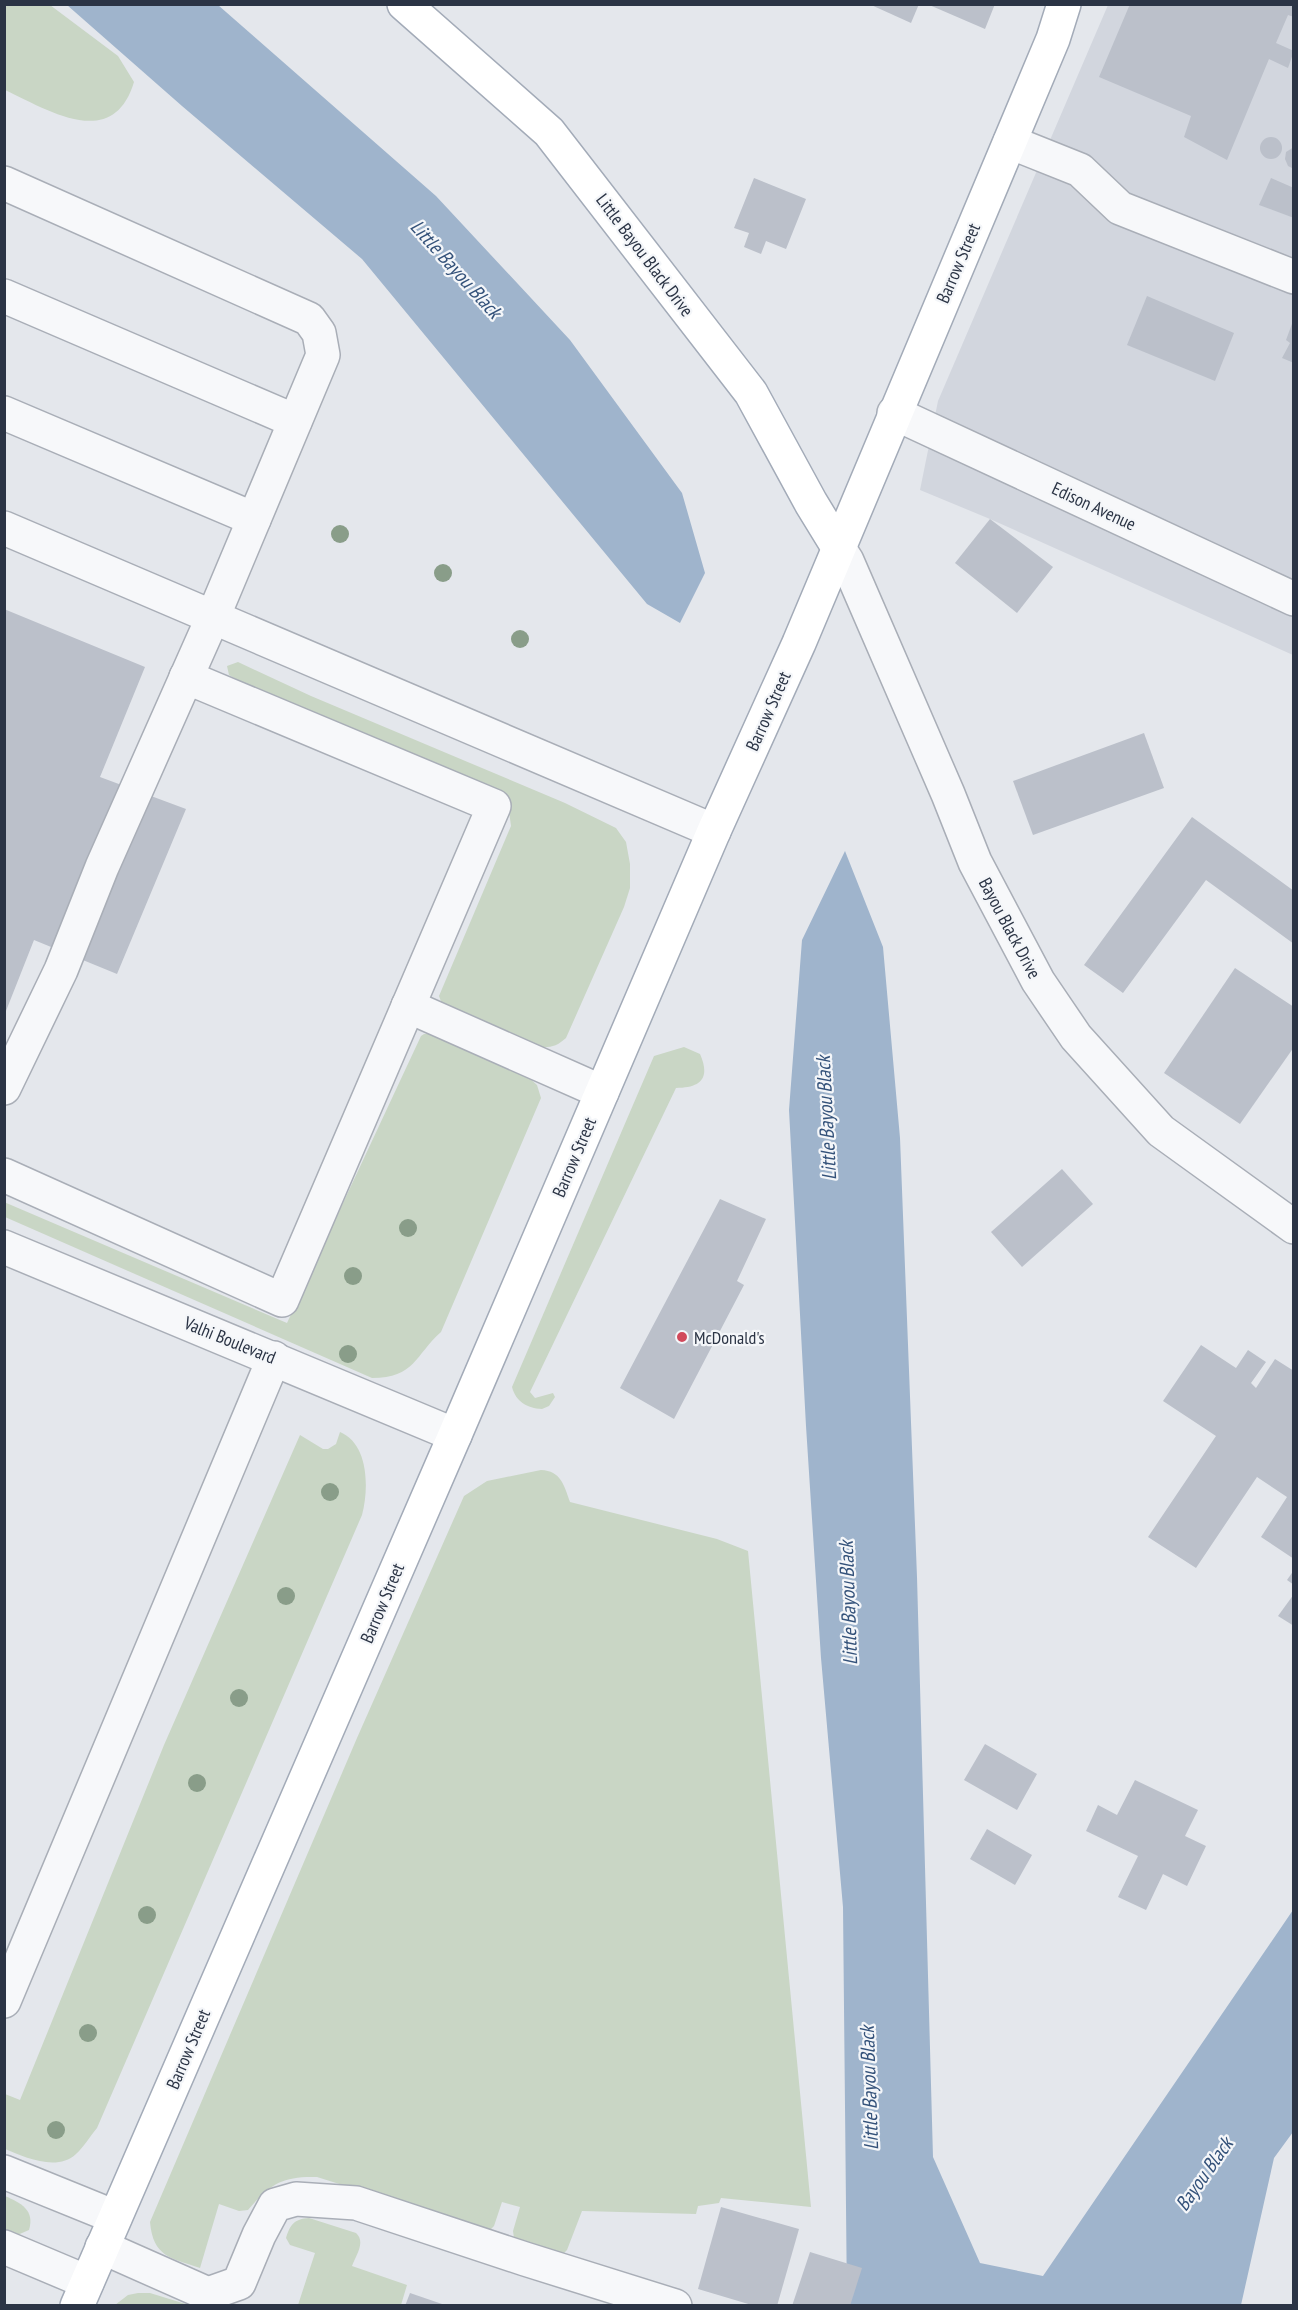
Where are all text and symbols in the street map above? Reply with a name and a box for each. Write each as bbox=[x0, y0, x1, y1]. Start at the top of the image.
street label: Little Bayou Black Drive bbox=[591, 189, 699, 321]
water label: Little Bayou Black bbox=[405, 214, 509, 326]
street label: Barrow Street bbox=[931, 220, 985, 306]
street label: Edison Avenue bbox=[1048, 477, 1140, 535]
street label: Barrow Street bbox=[740, 668, 796, 754]
street label: Bayou Black Drive bbox=[974, 874, 1046, 982]
water label: Little Bayou Black bbox=[810, 1053, 842, 1181]
street label: Barrow Street bbox=[547, 1114, 601, 1200]
street label: Valhi Boulevard bbox=[180, 1311, 279, 1369]
place label: McDonald's bbox=[694, 1326, 765, 1349]
marker: McDonald's bbox=[675, 1330, 689, 1344]
water label: Little Bayou Black bbox=[833, 1538, 863, 1666]
street label: Barrow Street bbox=[355, 1560, 409, 1646]
street label: Barrow Street bbox=[161, 2006, 215, 2092]
water label: Little Bayou Black bbox=[854, 2023, 884, 2151]
water label: Bayou Black bbox=[1169, 2131, 1240, 2216]

